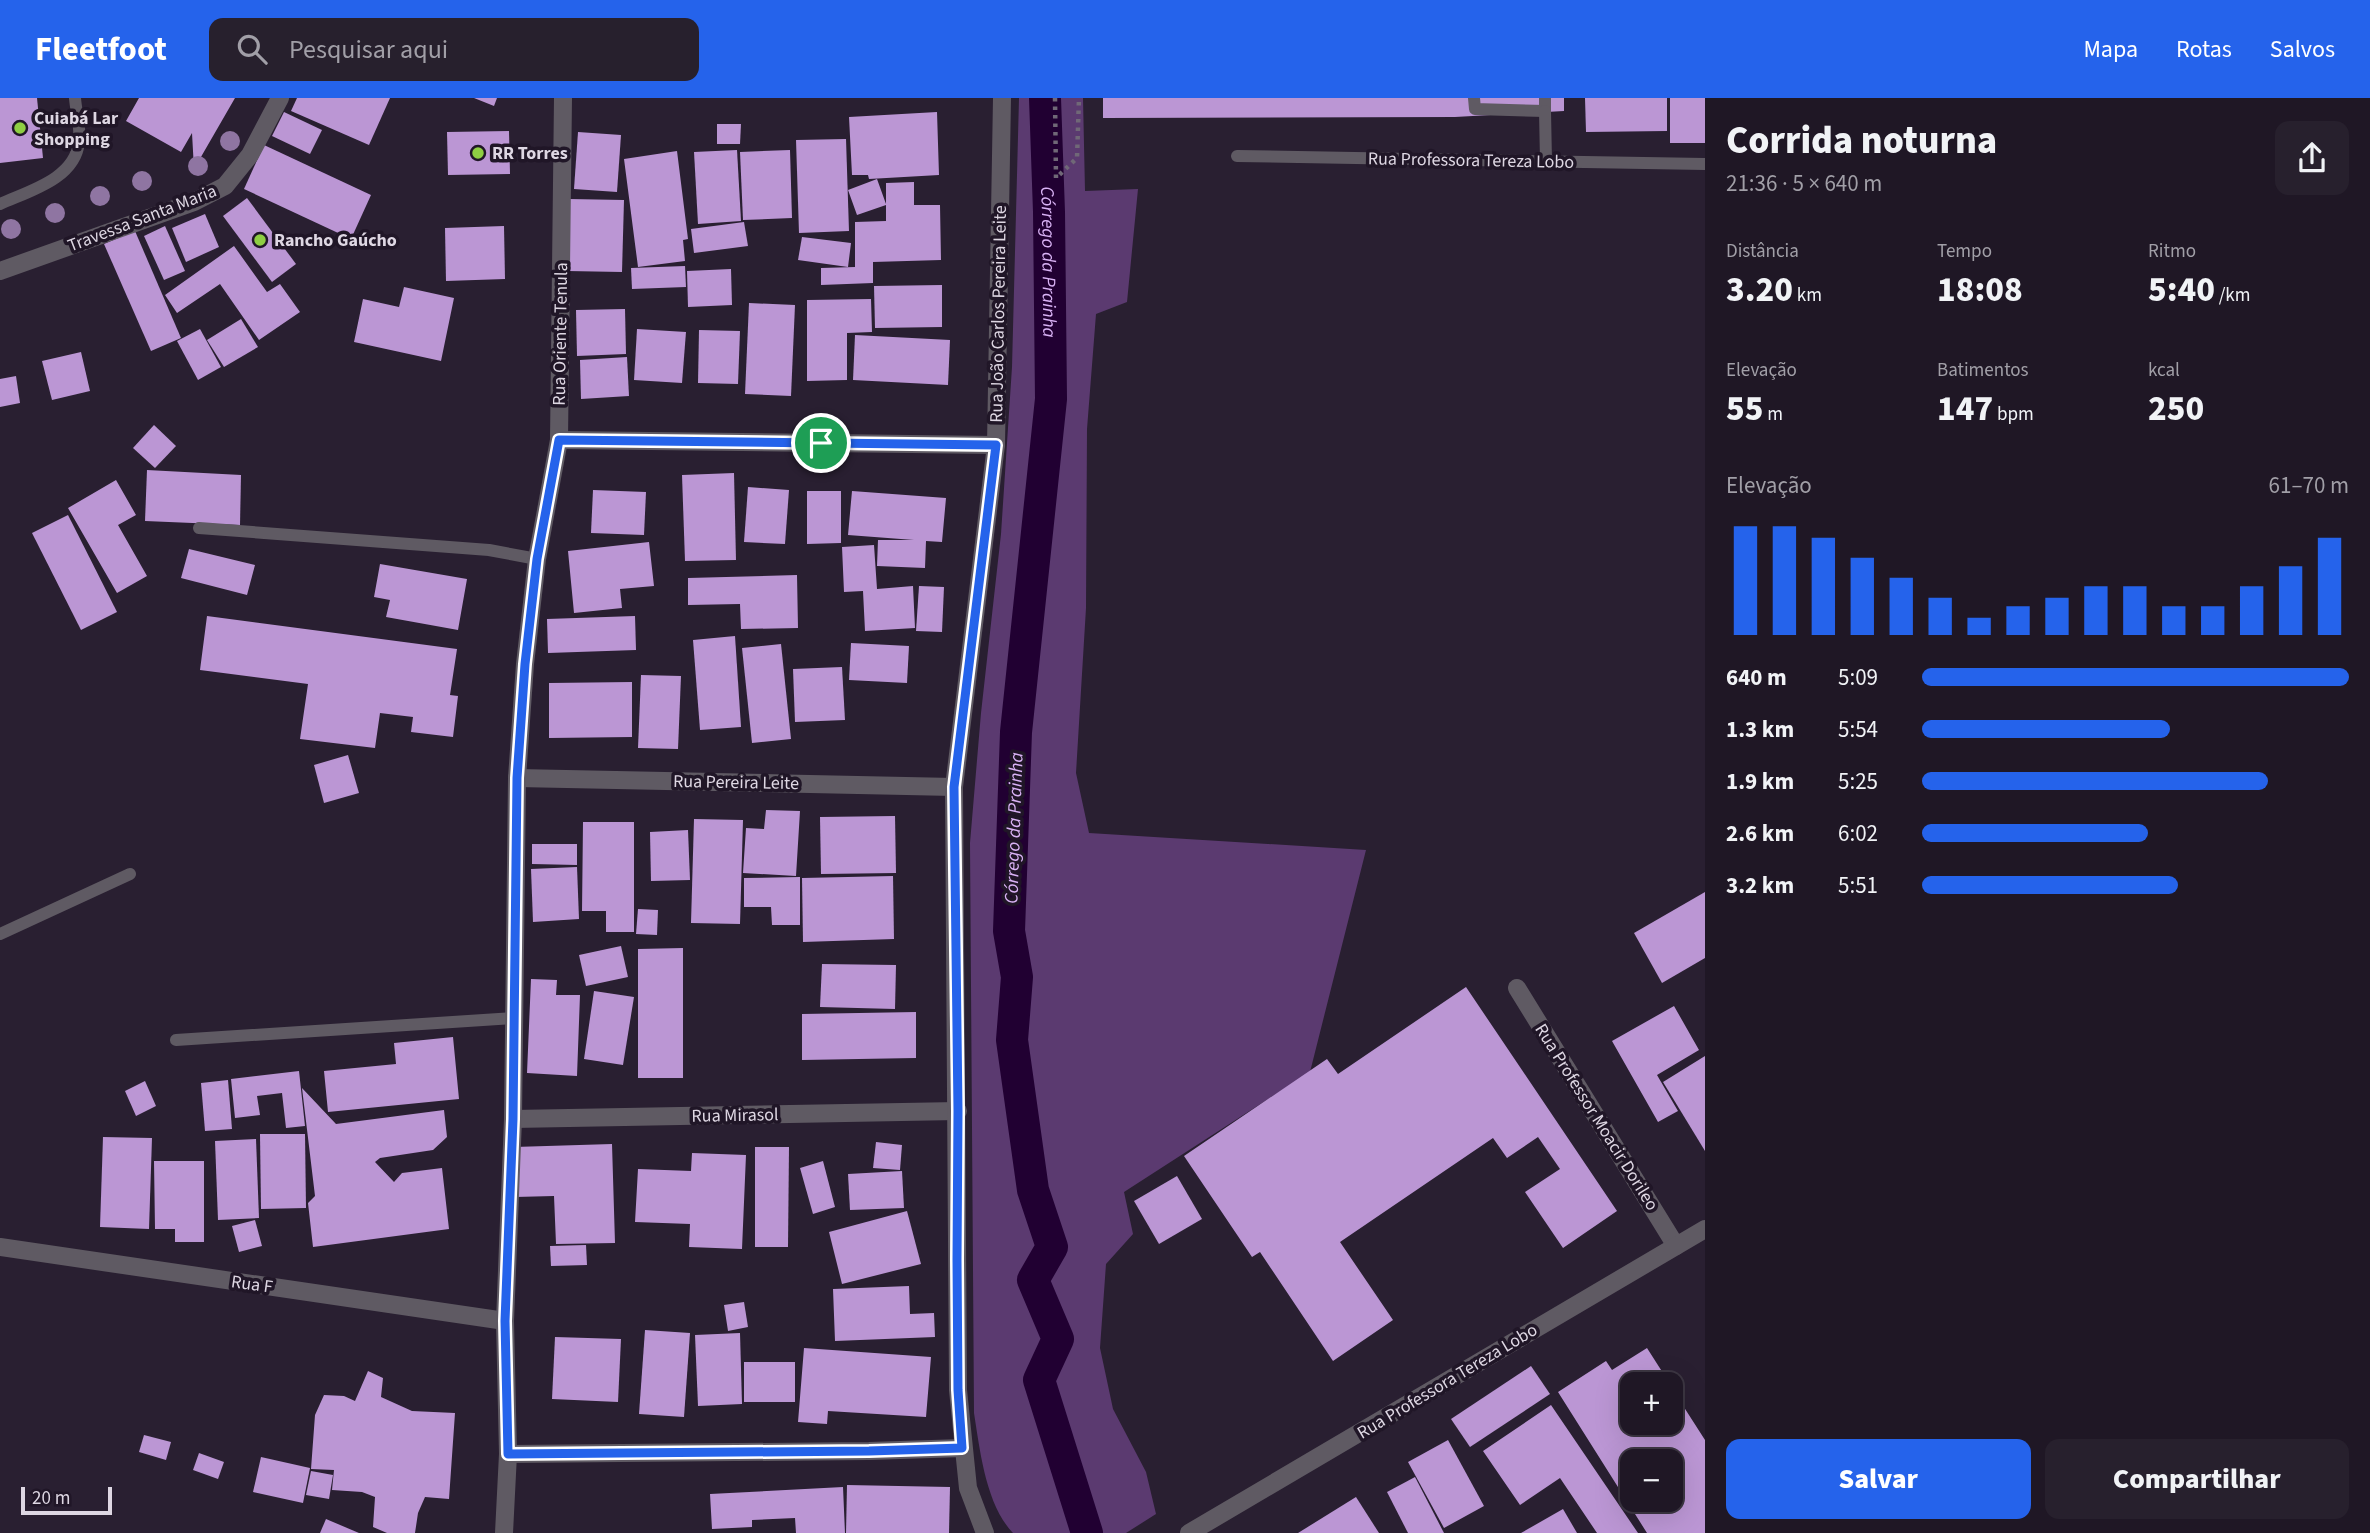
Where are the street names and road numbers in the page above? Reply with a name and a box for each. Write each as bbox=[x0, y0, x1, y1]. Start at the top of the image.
street label: Rua Professora Tereza Lobo bbox=[1368, 146, 1574, 175]
street label: Travessa Santa Maria bbox=[64, 179, 220, 258]
street label: Rua João Carlos Pereira Leite bbox=[984, 205, 1013, 423]
street label: Rua Oriente Tenula bbox=[547, 262, 574, 406]
street label: Rua Pereira Leite bbox=[673, 769, 799, 796]
street label: Rua Professor Moacir Dorileo bbox=[1529, 1019, 1664, 1216]
street label: Rua Mirasol bbox=[691, 1102, 779, 1129]
street label: Rua F bbox=[230, 1269, 274, 1300]
street label: Rua Professora Tereza Lobo bbox=[1352, 1318, 1542, 1445]

